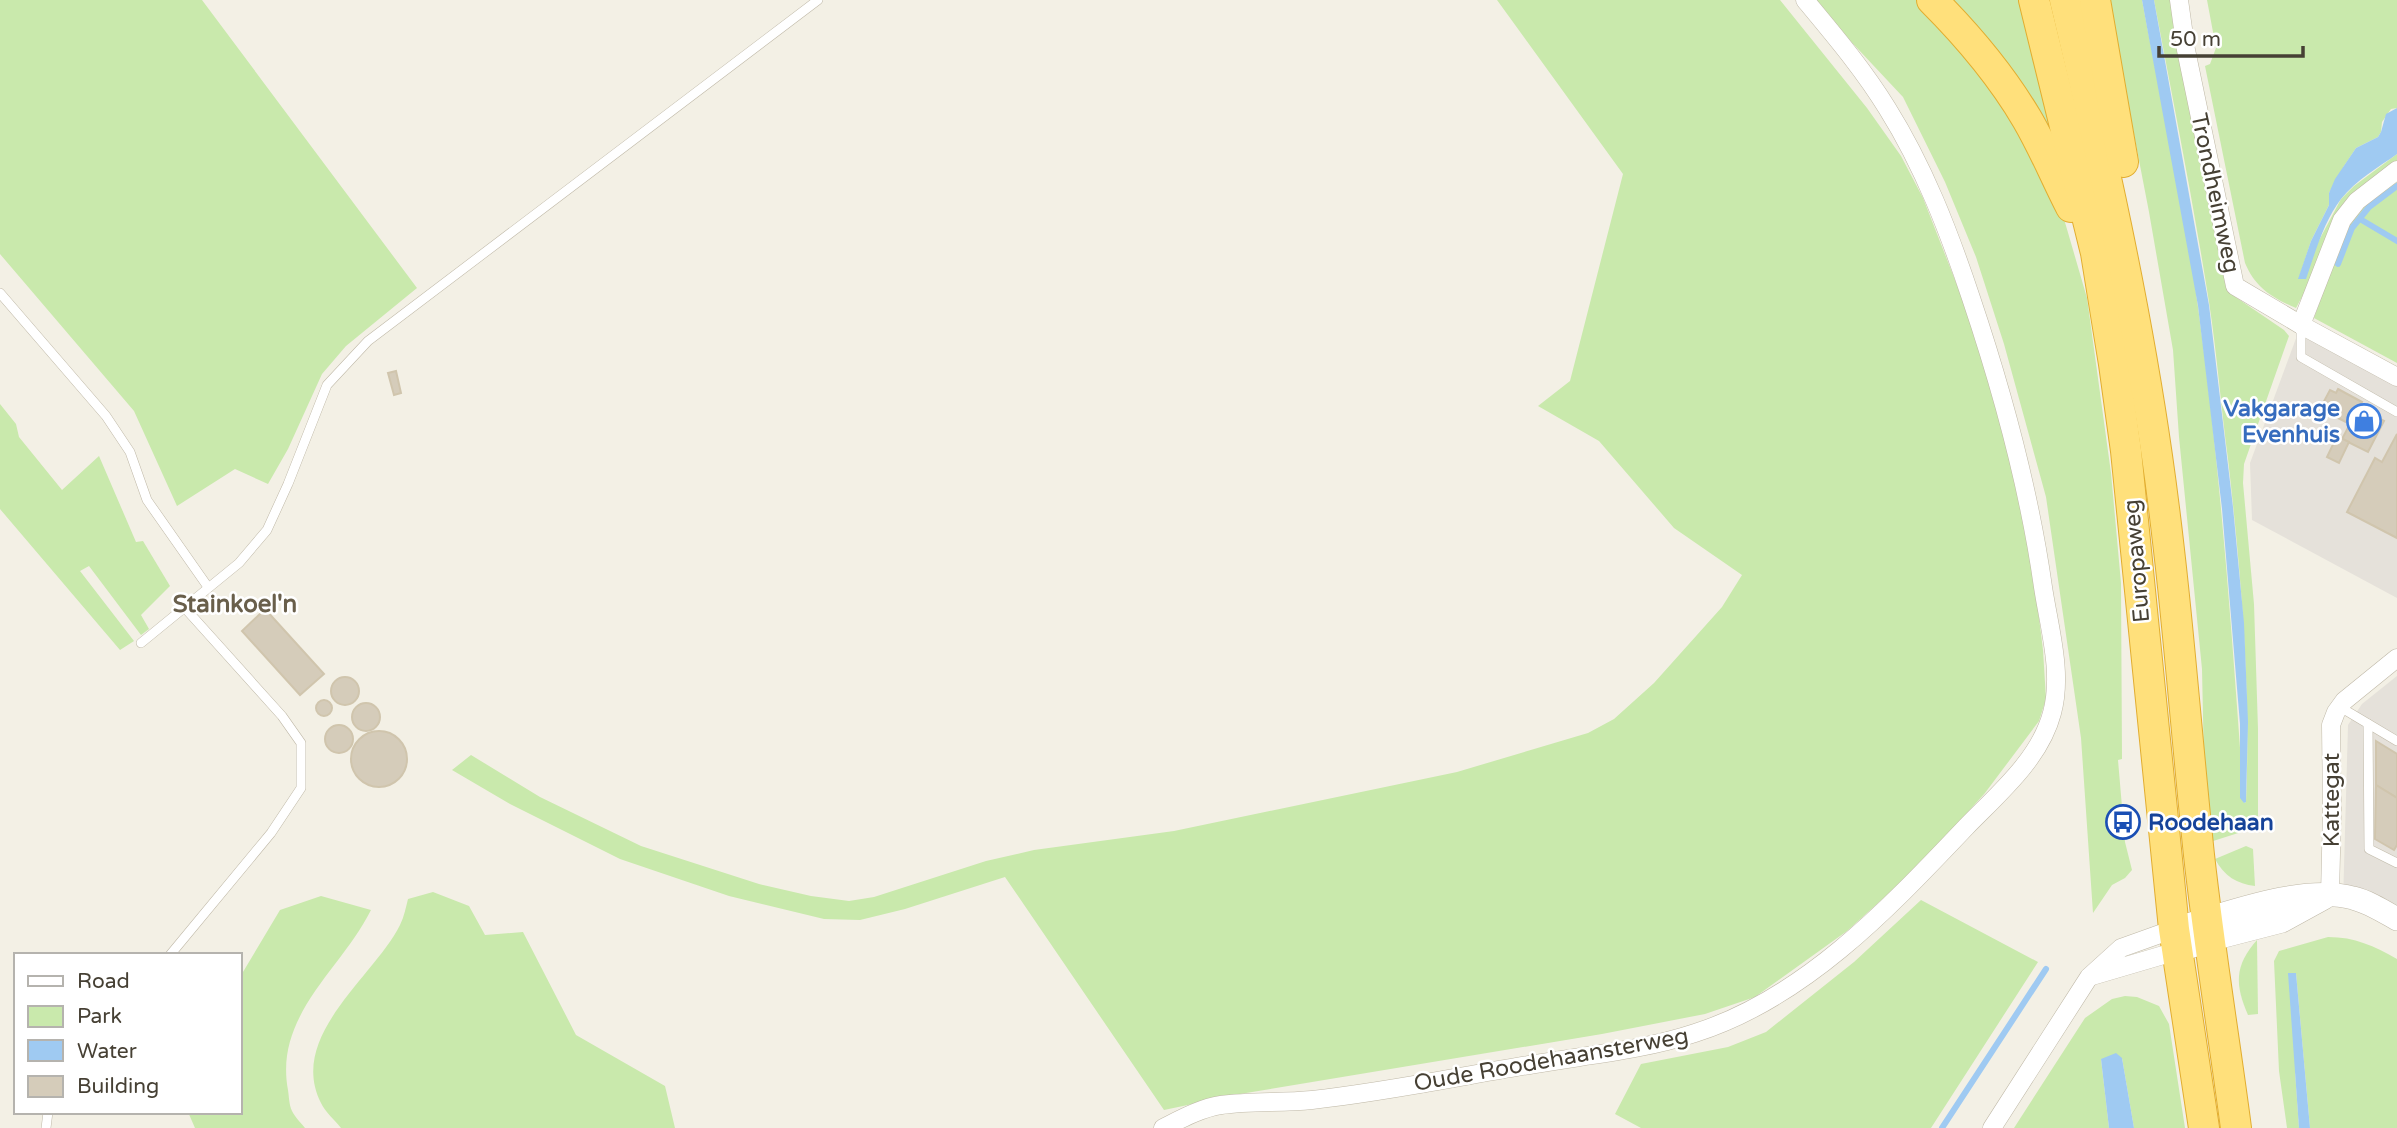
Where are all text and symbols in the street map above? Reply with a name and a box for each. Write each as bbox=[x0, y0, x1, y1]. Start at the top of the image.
scale bar bbox=[2159, 14, 2302, 58]
text: 50 m bbox=[2170, 27, 2221, 52]
street label: Trondheimweg bbox=[2184, 111, 2246, 276]
place label: Vakgarage Evenhuis bbox=[2223, 395, 2340, 449]
shop icon: Vakgarage Evenhuis bbox=[2345, 402, 2383, 440]
street label: Europaweg bbox=[2118, 498, 2156, 624]
district label: Stainkoel'n bbox=[173, 590, 297, 619]
street label: Kattegat bbox=[2318, 753, 2346, 847]
bus stop icon: Roodehaan bbox=[2104, 803, 2142, 841]
place label: Roodehaan bbox=[2148, 809, 2274, 837]
legend bbox=[14, 953, 242, 1114]
text: Road bbox=[77, 969, 130, 994]
text: Park bbox=[77, 1004, 122, 1029]
street label: Oude Roodehaansterweg bbox=[1411, 1022, 1691, 1098]
text: Water bbox=[77, 1039, 137, 1064]
text: Building bbox=[77, 1074, 159, 1099]

